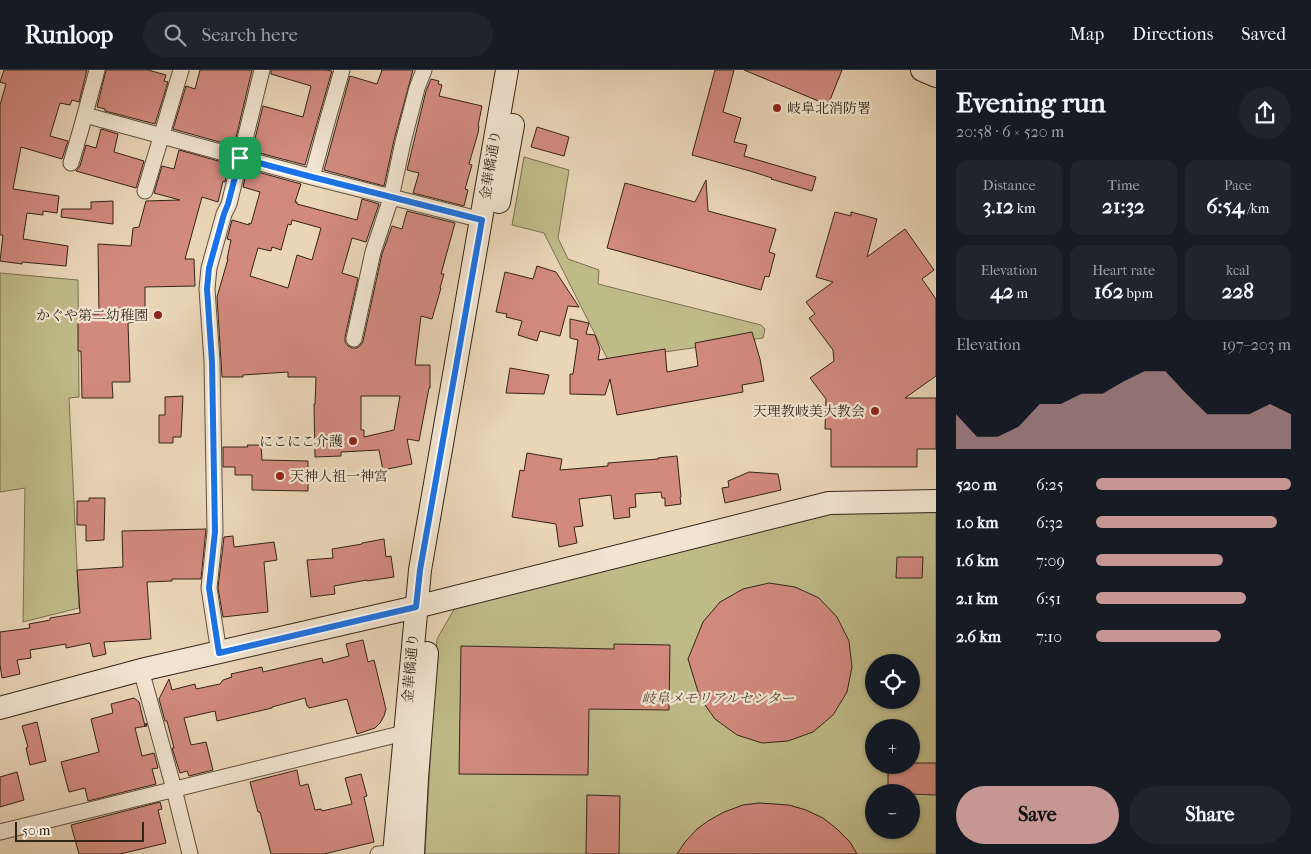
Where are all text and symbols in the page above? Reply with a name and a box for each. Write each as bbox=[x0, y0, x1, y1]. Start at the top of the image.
search box bbox=[143, 12, 493, 57]
text: Runloop bbox=[25, 21, 113, 49]
icon: search bbox=[161, 21, 189, 49]
text: Search here bbox=[201, 24, 298, 46]
text: Map bbox=[1070, 24, 1104, 45]
text: Directions bbox=[1132, 24, 1213, 45]
text: Saved bbox=[1241, 24, 1286, 45]
text: Evening run bbox=[956, 86, 1106, 119]
button: share bbox=[1239, 87, 1291, 139]
place label: 岐阜北消防署 bbox=[787, 100, 871, 117]
marker: 岐阜北消防署 bbox=[771, 102, 783, 114]
text: 20:58 · 6 × 520 m bbox=[956, 122, 1064, 141]
street label: 金華橋通り bbox=[477, 129, 504, 201]
pin bbox=[219, 137, 261, 179]
icon: arrive bbox=[226, 144, 254, 172]
text: Distance bbox=[983, 177, 1035, 194]
text: Time bbox=[1108, 177, 1139, 194]
text: Pace bbox=[1224, 177, 1252, 194]
text: 3.12 bbox=[983, 194, 1014, 218]
text: 21:32 bbox=[1102, 194, 1145, 218]
text: 6:54 bbox=[1206, 194, 1244, 218]
text: km bbox=[1014, 200, 1036, 217]
text: /km bbox=[1244, 200, 1269, 217]
text: Elevation bbox=[981, 262, 1037, 279]
text: Heart rate bbox=[1092, 262, 1155, 279]
text: kcal bbox=[1226, 262, 1250, 279]
text: 42 bbox=[990, 279, 1013, 303]
text: 162 bbox=[1094, 279, 1124, 303]
text: 228 bbox=[1222, 279, 1254, 303]
text: m bbox=[1013, 285, 1028, 302]
text: bpm bbox=[1124, 285, 1153, 302]
place label: かぐや第二幼稚園 bbox=[36, 307, 148, 324]
marker: かぐや第二幼稚園 bbox=[152, 309, 164, 321]
text: Elevation bbox=[956, 335, 1021, 354]
text: 197–203 m bbox=[1222, 335, 1291, 354]
place label: 天理教岐美大教会 bbox=[753, 403, 865, 420]
marker: 天理教岐美大教会 bbox=[869, 405, 881, 417]
place label: にこにこ介護 bbox=[259, 433, 343, 450]
marker: にこにこ介護 bbox=[347, 435, 359, 447]
place label: 天神人祖一神宮 bbox=[290, 468, 388, 485]
marker: 天神人祖一神宮 bbox=[274, 470, 286, 482]
text: 520 m bbox=[956, 475, 997, 494]
text: 6:25 bbox=[1036, 475, 1064, 494]
text: 1.0 km bbox=[956, 513, 999, 532]
text: 6:32 bbox=[1036, 513, 1063, 532]
text: 1.6 km bbox=[956, 551, 998, 570]
text: 7:09 bbox=[1036, 551, 1065, 570]
text: 2.1 km bbox=[956, 589, 998, 608]
text: 6:51 bbox=[1036, 589, 1061, 608]
text: 2.6 km bbox=[956, 627, 1001, 646]
text: 7:10 bbox=[1036, 627, 1062, 646]
street label: 金華橋通り bbox=[399, 632, 422, 704]
map controls bbox=[865, 654, 920, 839]
button: locate bbox=[865, 654, 920, 709]
park label: 岐阜メモリアルセンター bbox=[642, 690, 794, 707]
button: + bbox=[865, 719, 920, 774]
button: − bbox=[865, 784, 920, 839]
button: Save bbox=[956, 786, 1119, 844]
button: Share bbox=[1129, 786, 1291, 844]
scale bar bbox=[15, 819, 144, 842]
text: 50 m bbox=[22, 822, 50, 839]

